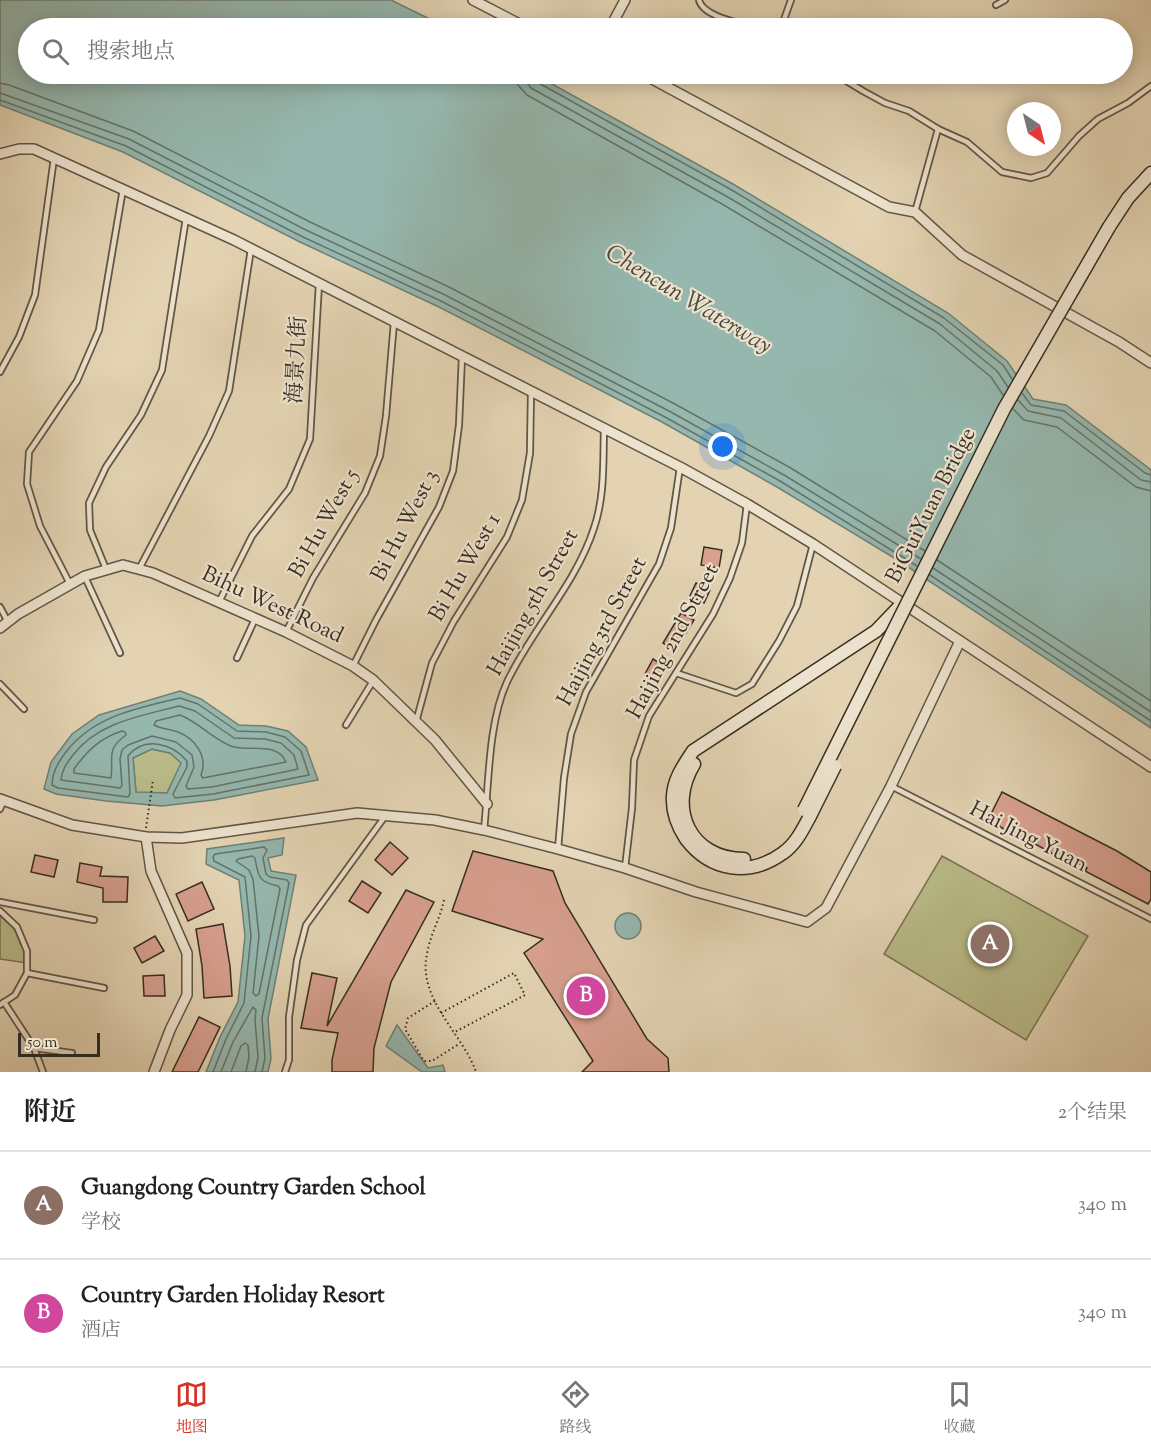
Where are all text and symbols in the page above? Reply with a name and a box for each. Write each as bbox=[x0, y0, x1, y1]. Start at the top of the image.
search box bbox=[18, 18, 1133, 84]
icon: search bbox=[39, 35, 72, 68]
text: 搜索地点 bbox=[87, 37, 175, 69]
north arrow bbox=[1007, 102, 1061, 156]
water label: Chencun Waterway bbox=[598, 237, 778, 363]
street label: 海景九街 bbox=[280, 315, 316, 405]
street label: BiGuiYuan Bridge bbox=[879, 422, 985, 590]
your location bbox=[708, 432, 737, 461]
street label: Bi Hu West 5 bbox=[282, 463, 368, 584]
street label: Bi Hu West 3 bbox=[364, 464, 448, 588]
street label: Bi Hu West 1 bbox=[422, 507, 510, 628]
street label: Haijing 5th Street bbox=[480, 523, 588, 682]
street label: Haijing 3rd Street bbox=[550, 551, 656, 712]
street label: Haijing 2nd Street bbox=[620, 558, 729, 725]
street label: Bihu West Road bbox=[196, 559, 348, 653]
street label: Hai Jing Yuan bbox=[963, 794, 1093, 882]
pin: A bbox=[970, 922, 1010, 966]
pin: B bbox=[566, 974, 606, 1018]
scale bar bbox=[18, 1030, 100, 1058]
text: 50 m bbox=[27, 1032, 58, 1055]
text: 附近 bbox=[24, 1095, 76, 1132]
text: 2个结果 bbox=[1058, 1099, 1127, 1128]
text: Guangdong Country Garden School bbox=[81, 1173, 426, 1205]
text: A bbox=[35, 1191, 52, 1220]
text: 340 m bbox=[1078, 1191, 1127, 1220]
text: 学校 bbox=[81, 1209, 121, 1238]
text: Country Garden Holiday Resort bbox=[81, 1281, 385, 1313]
text: B bbox=[37, 1299, 50, 1328]
text: 340 m bbox=[1078, 1299, 1127, 1328]
text: 酒店 bbox=[81, 1317, 121, 1346]
tab: 地图 bbox=[175, 1378, 208, 1440]
tab: 路线 bbox=[559, 1378, 592, 1440]
tab: 收藏 bbox=[943, 1378, 976, 1440]

